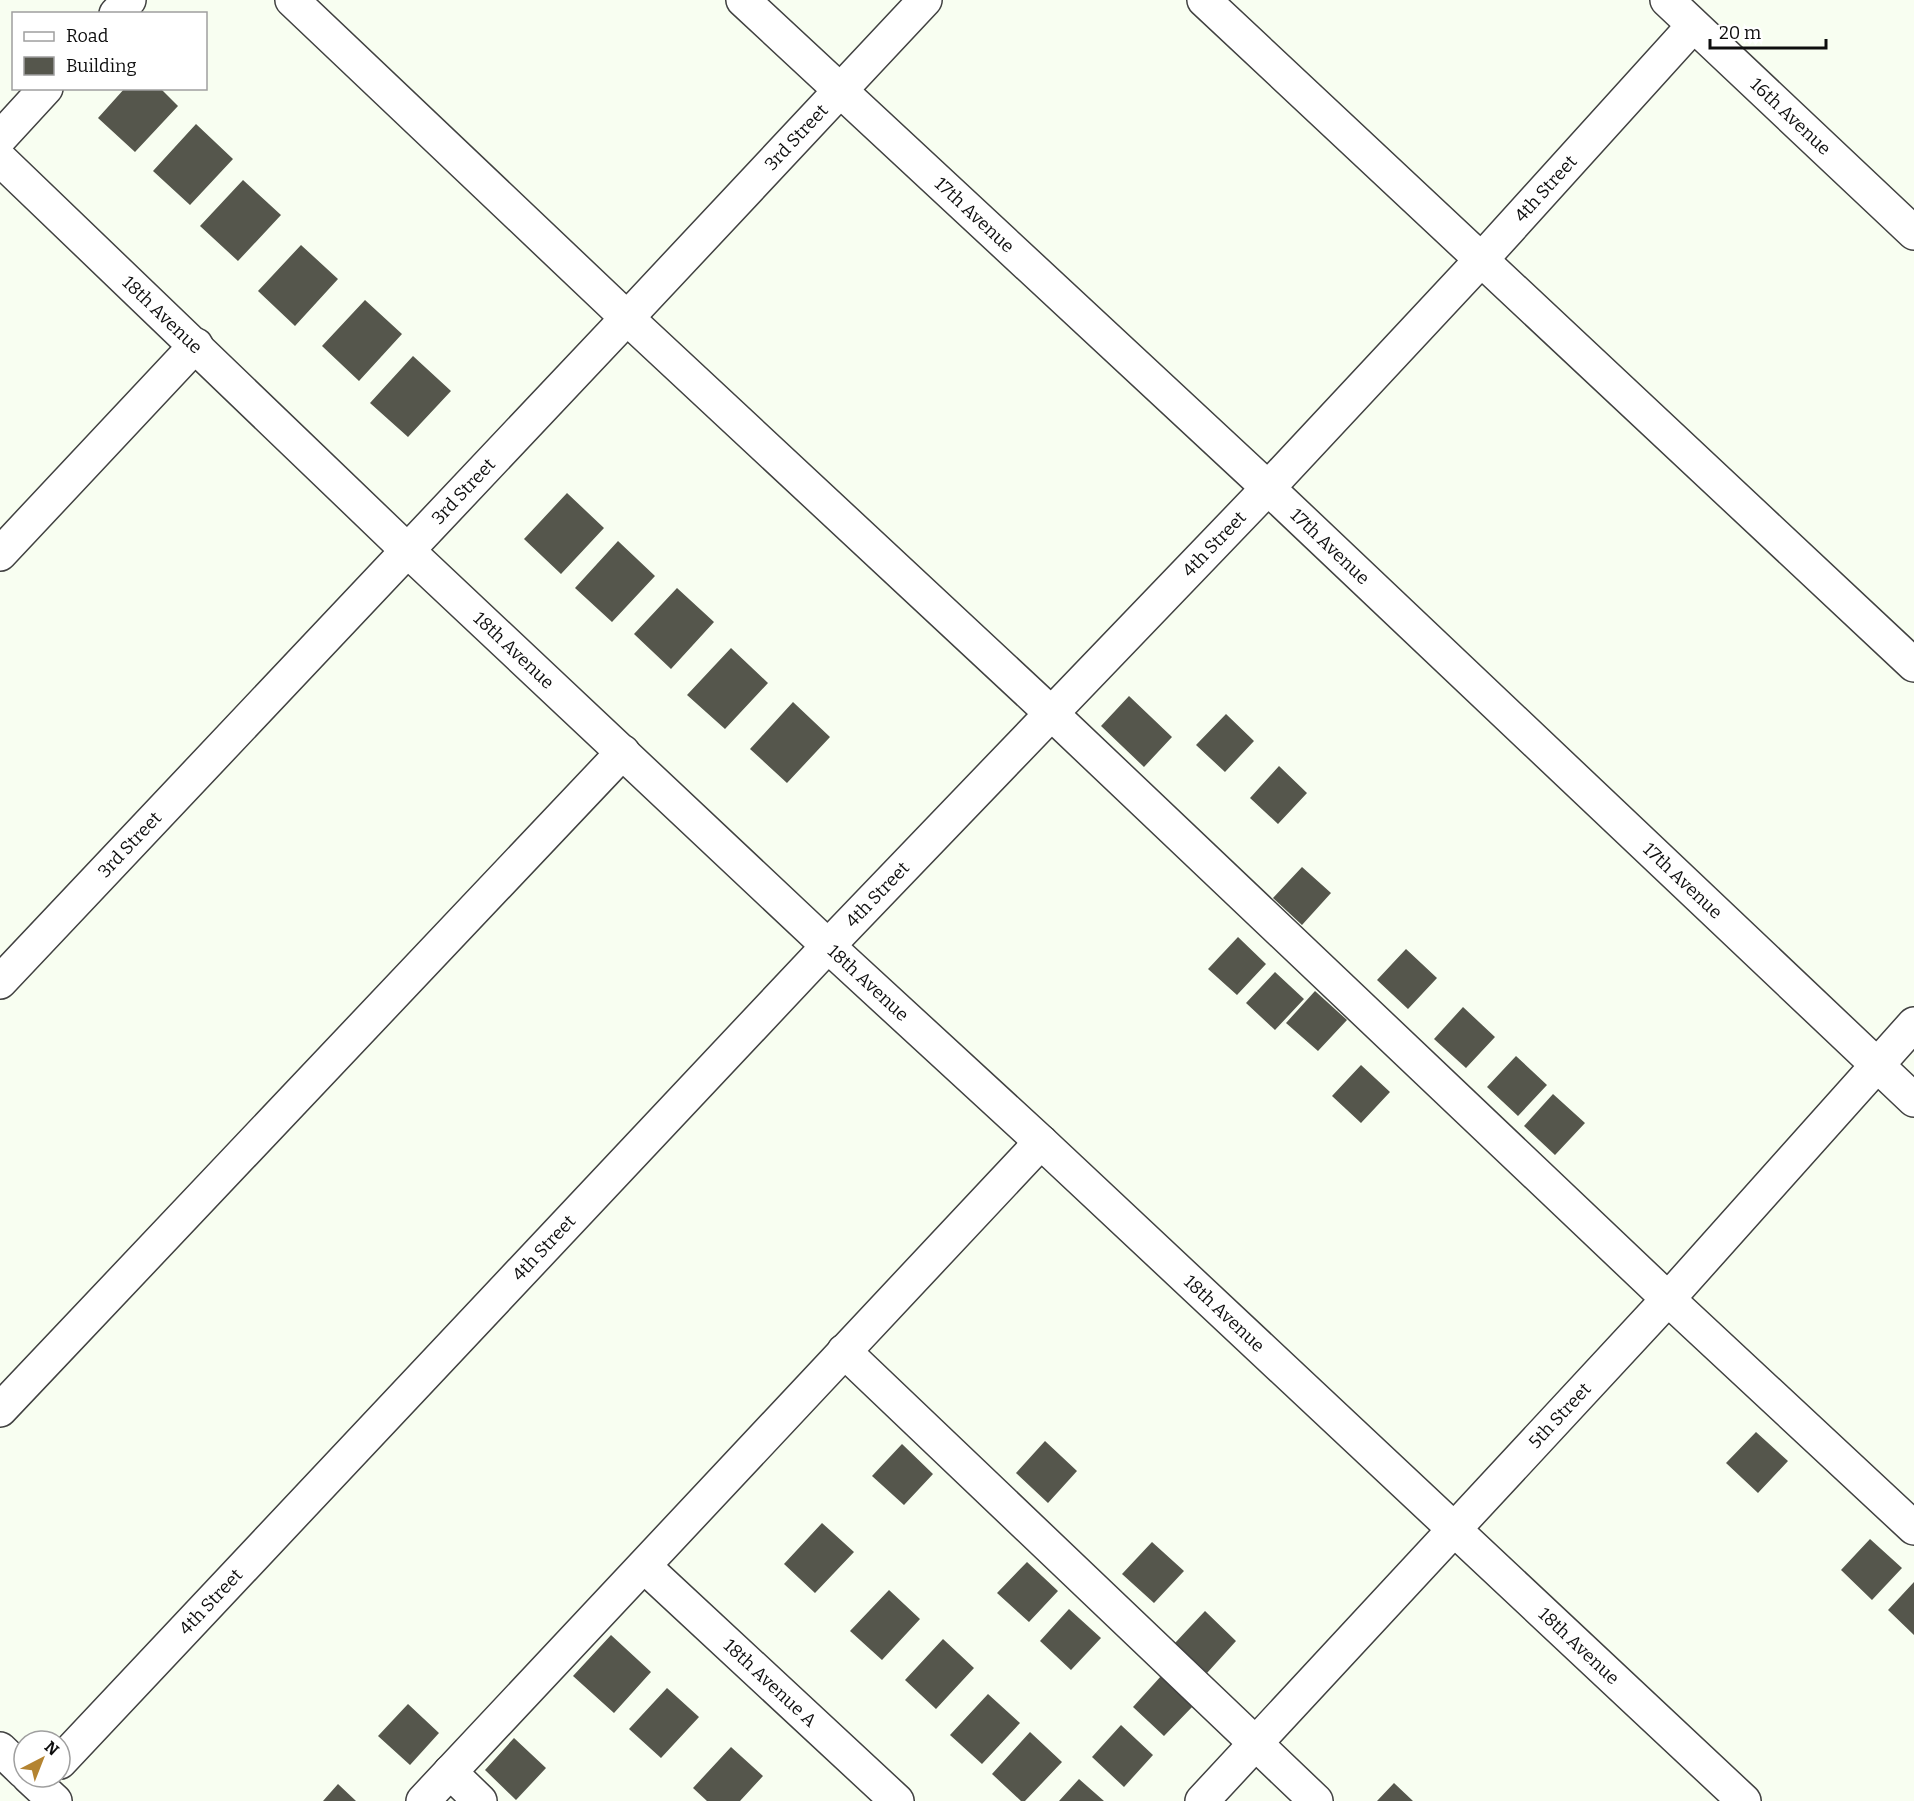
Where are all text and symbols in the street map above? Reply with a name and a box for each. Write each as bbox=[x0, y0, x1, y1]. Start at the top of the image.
legend bbox=[12, 12, 207, 90]
scale bar bbox=[1710, 12, 1826, 50]
text: 20 m bbox=[1719, 22, 1761, 44]
text: Road bbox=[66, 25, 109, 47]
text: Building bbox=[66, 55, 137, 77]
street label: 16th Avenue bbox=[1746, 74, 1835, 160]
street label: 3rd Street bbox=[760, 99, 833, 175]
street label: 4th Street bbox=[1510, 150, 1582, 227]
street label: 17th Avenue bbox=[930, 173, 1019, 257]
street label: 18th Avenue bbox=[118, 271, 207, 358]
street label: 3rd Street bbox=[427, 453, 500, 529]
street label: 17th Avenue bbox=[1286, 504, 1374, 589]
street label: 4th Street bbox=[1178, 506, 1251, 581]
street label: 18th Avenue bbox=[469, 607, 559, 694]
street label: 3rd Street bbox=[93, 807, 166, 882]
street label: 17th Avenue bbox=[1639, 838, 1727, 923]
street label: 4th Street bbox=[841, 857, 914, 932]
street label: 18th Avenue bbox=[823, 940, 913, 1026]
street label: 4th Street bbox=[508, 1210, 580, 1285]
street label: 18th Avenue bbox=[1179, 1271, 1269, 1357]
street label: 5th Street bbox=[1524, 1378, 1596, 1453]
street label: 4th Street bbox=[174, 1564, 247, 1639]
street label: 18th Avenue bbox=[1534, 1603, 1624, 1689]
street label: 18th Avenue A bbox=[719, 1635, 821, 1732]
north arrow bbox=[12, 1729, 72, 1789]
text: N bbox=[41, 1737, 63, 1759]

